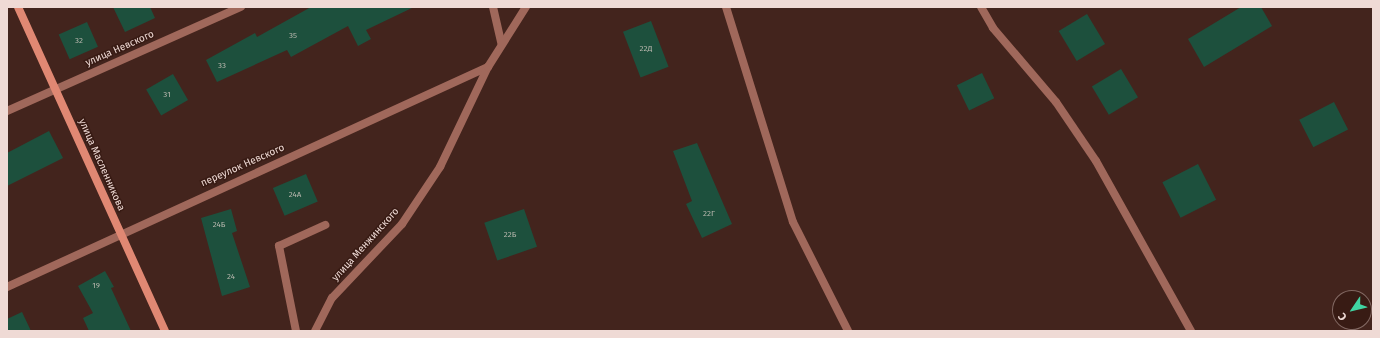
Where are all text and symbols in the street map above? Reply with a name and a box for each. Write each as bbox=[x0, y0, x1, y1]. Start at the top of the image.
street label: улица Невского bbox=[84, 28, 156, 70]
house number: 35 bbox=[289, 31, 297, 41]
house number: 32 bbox=[75, 36, 83, 46]
house number: 22Д bbox=[640, 44, 652, 54]
house number: 33 bbox=[218, 61, 226, 71]
house number: 31 bbox=[163, 90, 171, 100]
street label: улица Масленникова bbox=[75, 117, 127, 213]
street label: переулок Невского bbox=[199, 142, 287, 190]
house number: 24А bbox=[289, 190, 301, 200]
street label: улица Менжинского bbox=[330, 206, 402, 284]
house number: 22Г bbox=[703, 209, 715, 219]
house number: 24Б bbox=[213, 220, 225, 230]
house number: 22Б bbox=[504, 230, 516, 240]
house number: 24 bbox=[227, 272, 235, 282]
house number: 19 bbox=[92, 281, 100, 291]
north arrow bbox=[1332, 290, 1372, 330]
text: С bbox=[1335, 310, 1350, 323]

